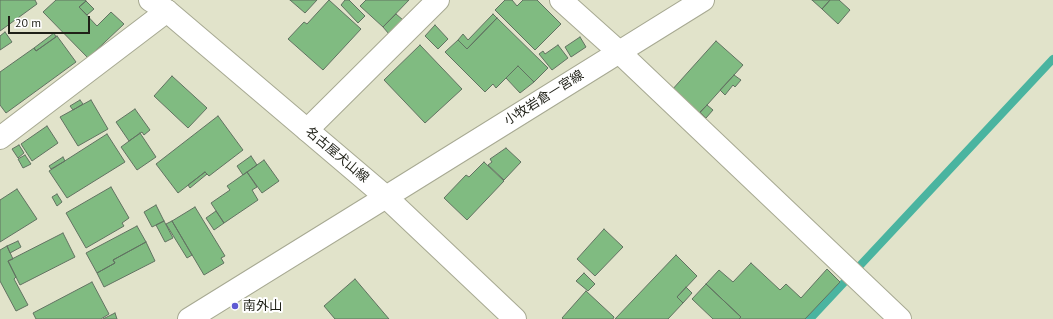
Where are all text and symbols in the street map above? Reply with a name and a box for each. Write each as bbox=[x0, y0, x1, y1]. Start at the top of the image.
scale bar bbox=[10, 8, 92, 34]
text: 20 m bbox=[15, 15, 41, 30]
street label: 小牧岩倉一宮線 bbox=[501, 67, 587, 129]
street label: 名古屋犬山線 bbox=[302, 124, 372, 186]
place label: 南外山 bbox=[243, 298, 282, 314]
marker: 南外山 bbox=[230, 301, 240, 311]

